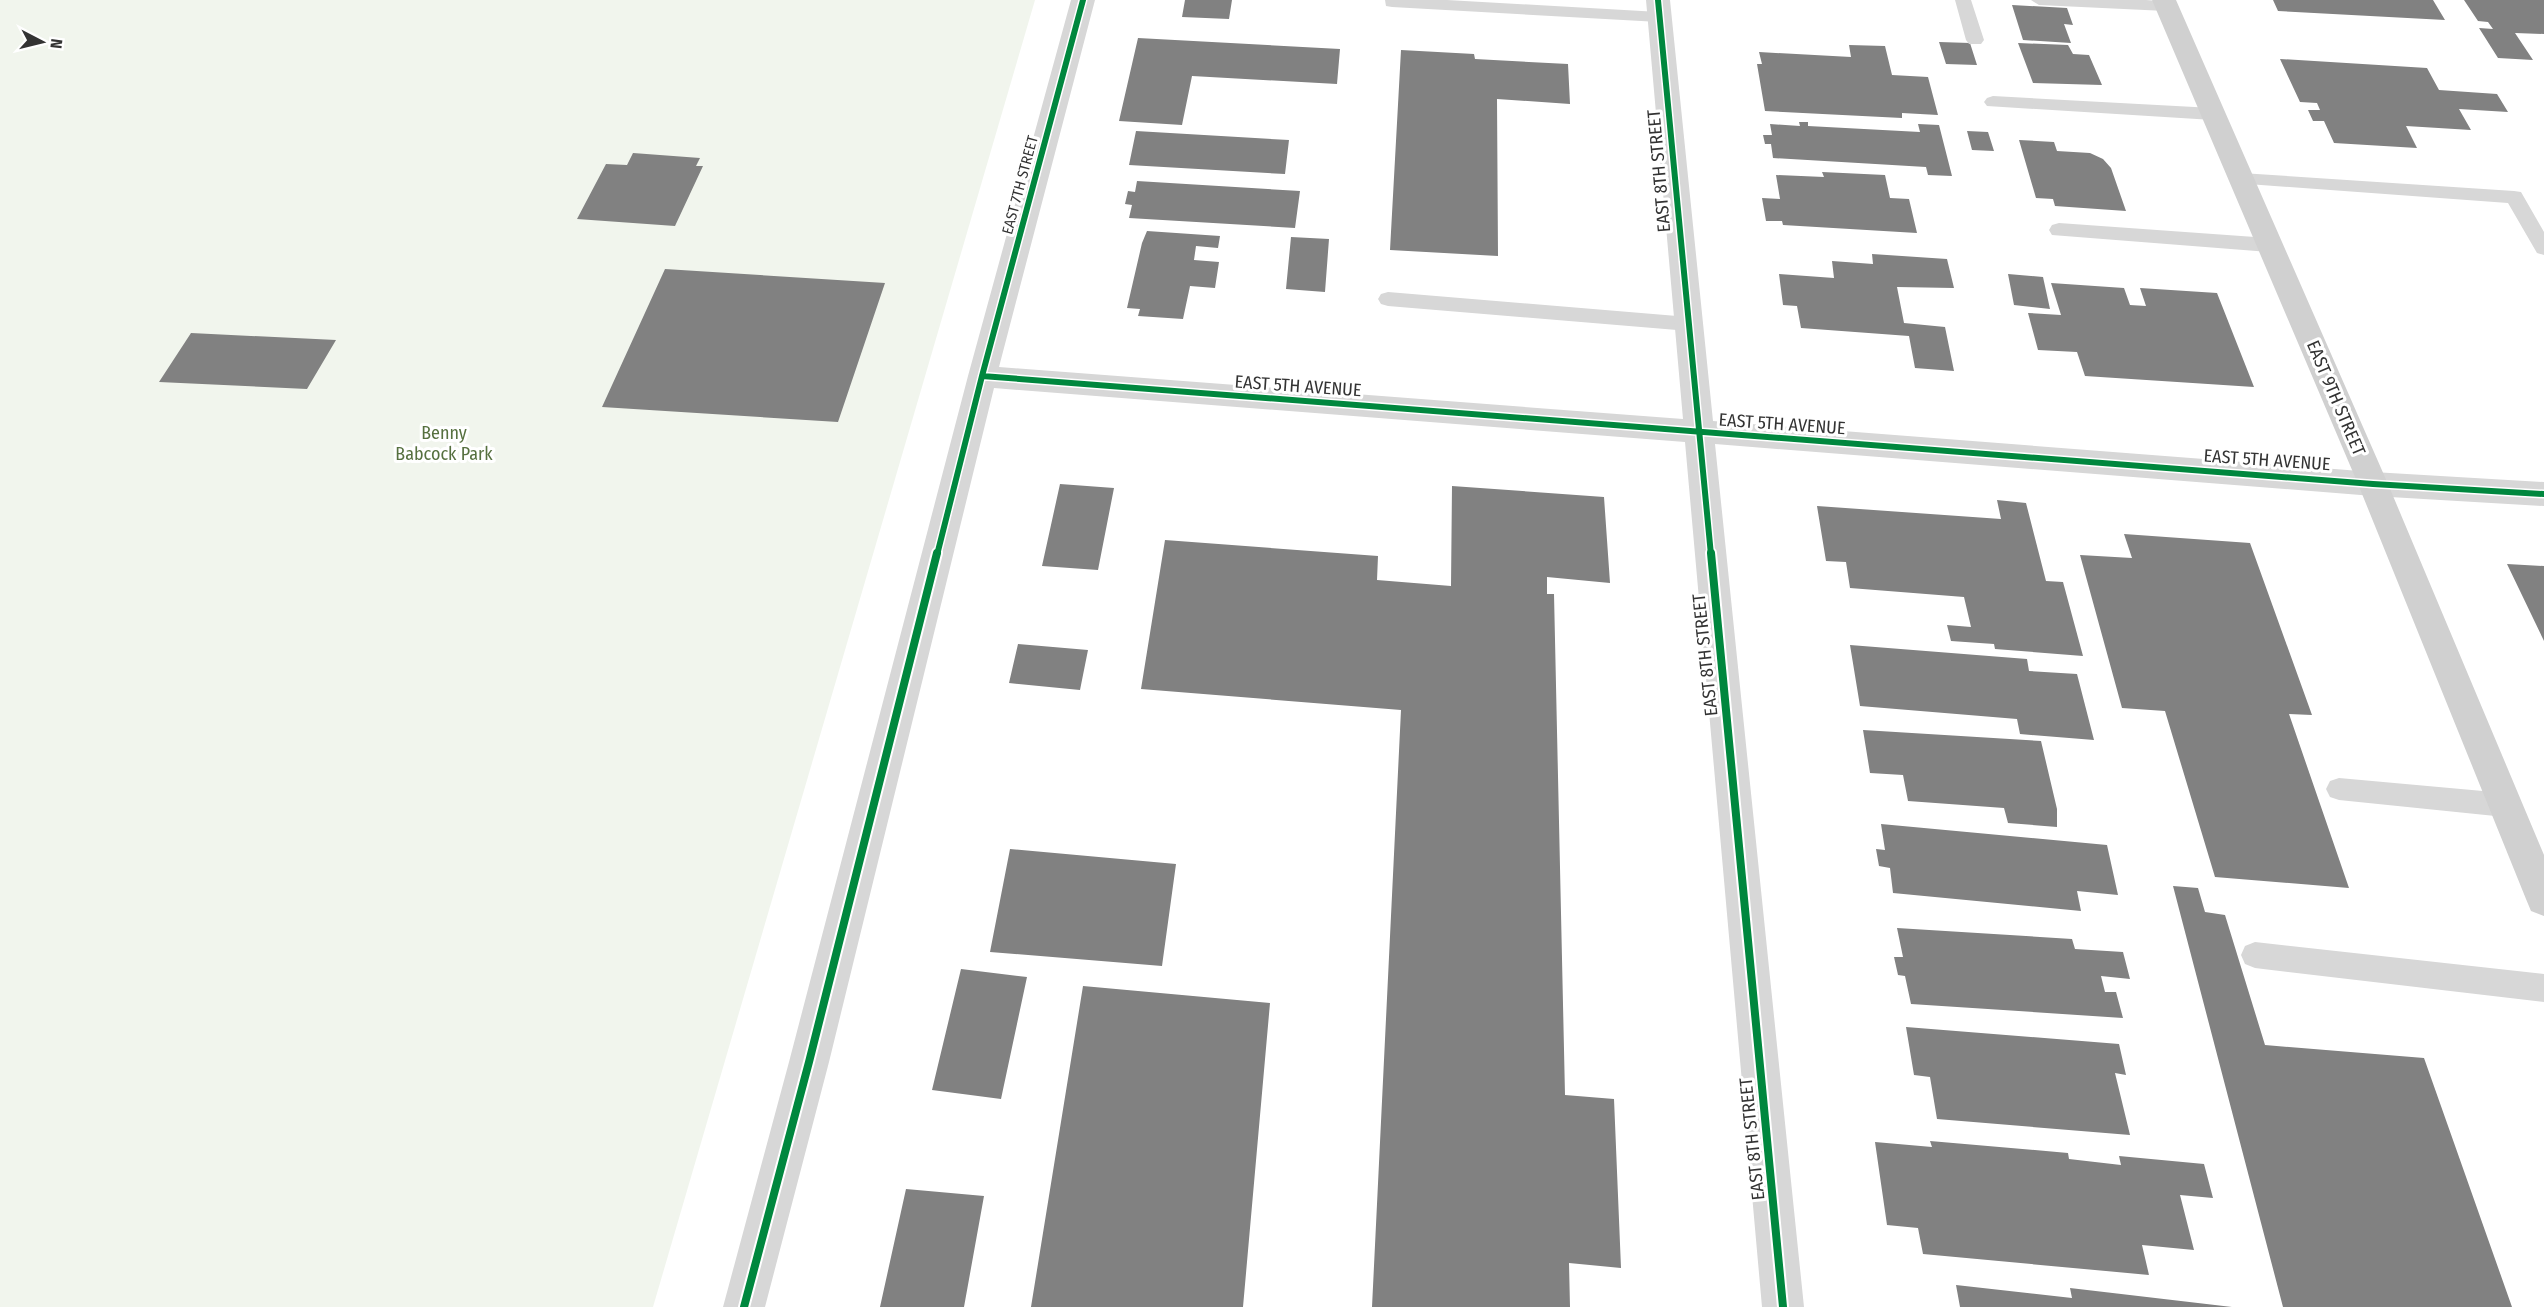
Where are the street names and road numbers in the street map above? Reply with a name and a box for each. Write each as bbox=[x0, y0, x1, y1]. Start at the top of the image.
street label: EAST 8TH STREET bbox=[1643, 108, 1675, 233]
street label: EAST 7TH STREET bbox=[998, 134, 1042, 236]
street label: EAST 9TH STREET bbox=[2302, 337, 2370, 459]
street label: EAST 5TH AVENUE bbox=[1234, 371, 1362, 401]
street label: EAST 5TH AVENUE bbox=[1718, 409, 1846, 439]
street label: EAST 5TH AVENUE bbox=[2203, 445, 2331, 475]
street label: EAST 8TH STREET bbox=[1688, 592, 1722, 717]
street label: EAST 8TH STREET bbox=[1735, 1076, 1769, 1201]

